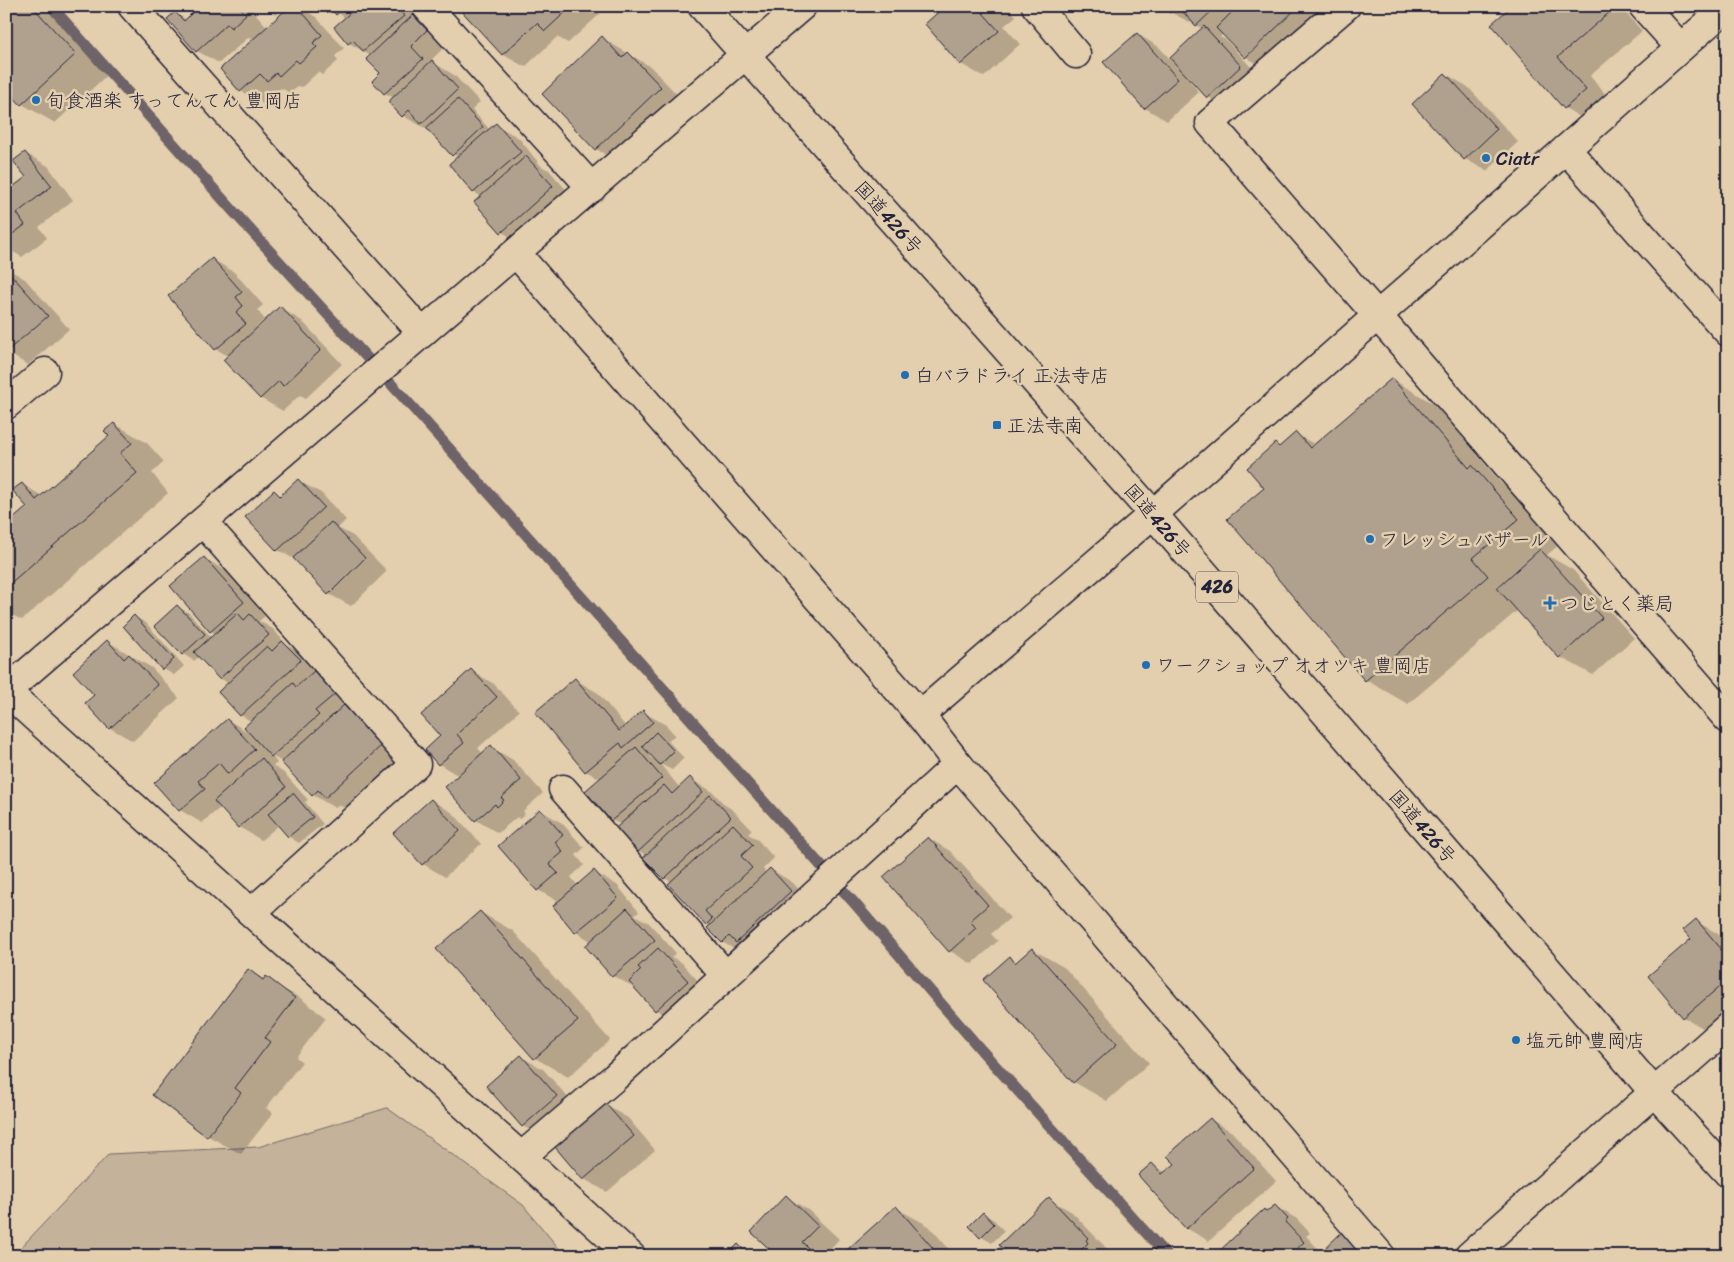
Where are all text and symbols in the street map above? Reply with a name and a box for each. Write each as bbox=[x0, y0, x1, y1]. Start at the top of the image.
place label: 旬食酒楽 すってんてん 豊岡店 bbox=[46, 84, 302, 117]
marker: 旬食酒楽 すってんてん 豊岡店 bbox=[30, 94, 42, 106]
place label: Ciatr bbox=[1496, 142, 1540, 175]
marker: Ciatr bbox=[1480, 152, 1492, 164]
street label: 国道426号 bbox=[846, 173, 931, 262]
place label: 白バラドライ 正法寺店 bbox=[915, 359, 1109, 392]
marker: 白バラドライ 正法寺店 bbox=[899, 369, 911, 381]
place label: 正法寺南 bbox=[1007, 409, 1083, 442]
marker: 正法寺南 bbox=[991, 419, 1003, 431]
street label: 国道426号 bbox=[1115, 475, 1200, 565]
place label: フレッシュバザール bbox=[1380, 523, 1549, 556]
marker: フレッシュバザール bbox=[1364, 533, 1376, 545]
road number: 426 bbox=[1196, 572, 1238, 602]
place label: つじとく薬局 bbox=[1560, 587, 1674, 620]
marker: つじとく薬局 bbox=[1544, 597, 1556, 609]
place label: ワークショップ オオツキ 豊岡店 bbox=[1156, 649, 1431, 682]
marker: ワークショップ オオツキ 豊岡店 bbox=[1140, 659, 1152, 671]
street label: 国道426号 bbox=[1380, 781, 1465, 871]
place label: 塩元帥 豊岡店 bbox=[1526, 1024, 1645, 1057]
marker: 塩元帥 豊岡店 bbox=[1510, 1034, 1522, 1046]

